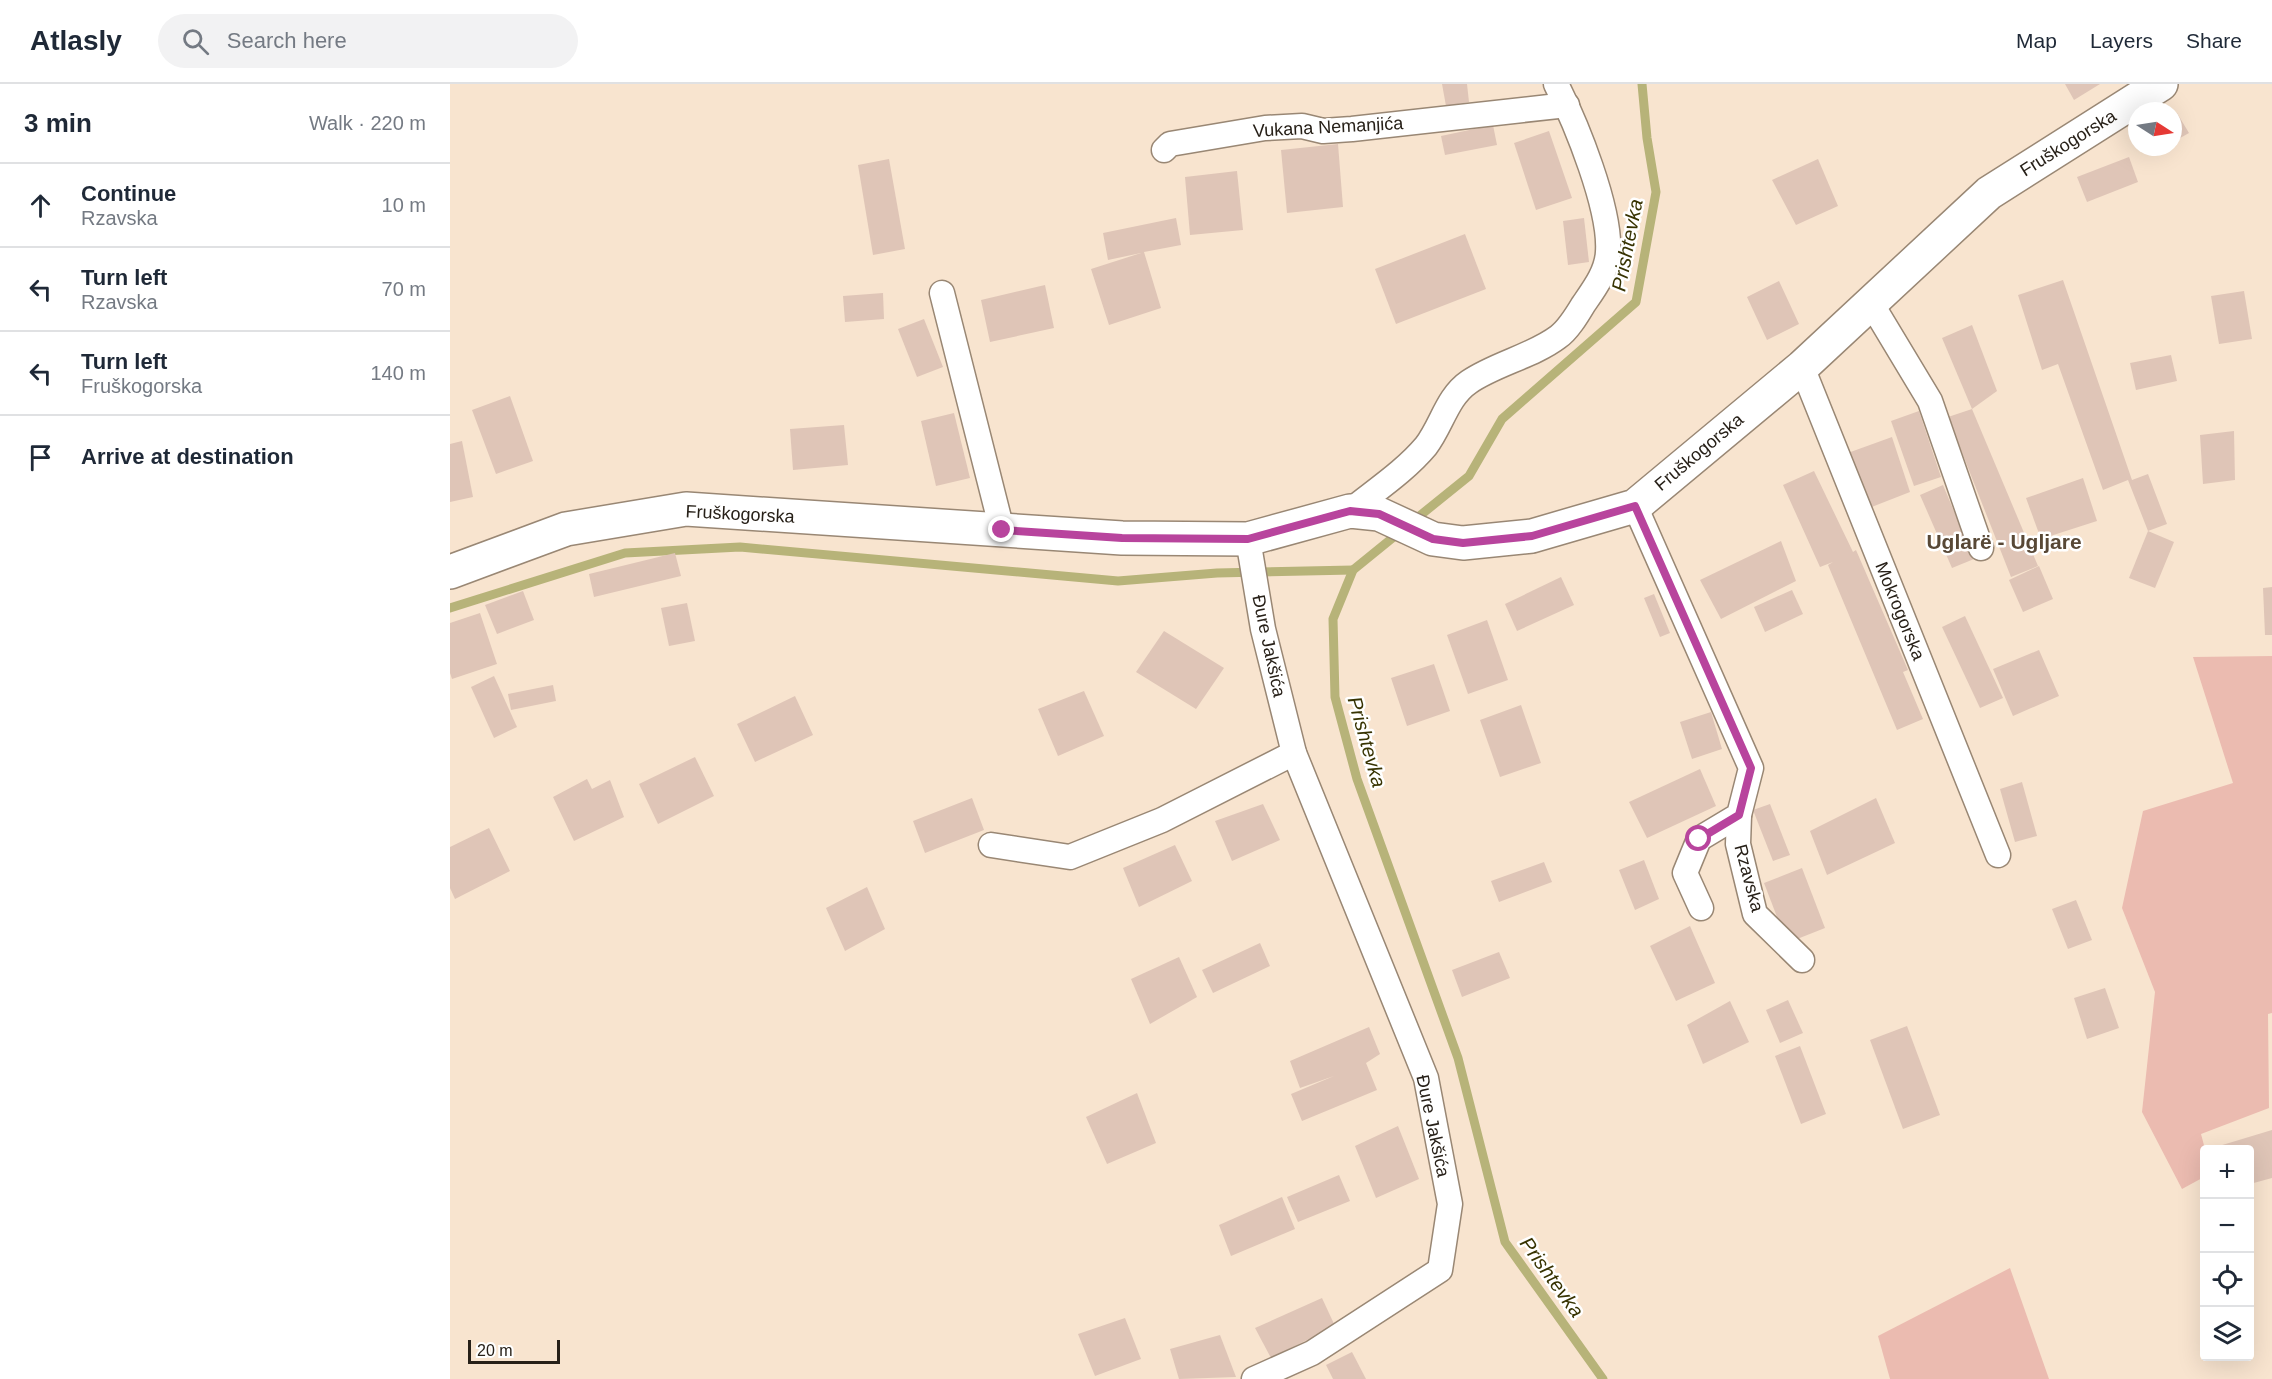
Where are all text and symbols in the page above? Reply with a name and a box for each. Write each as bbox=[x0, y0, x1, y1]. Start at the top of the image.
search box bbox=[158, 14, 578, 68]
text: Atlasly bbox=[30, 25, 122, 56]
icon: search bbox=[179, 25, 212, 58]
text: Search here bbox=[227, 28, 347, 53]
text: Map bbox=[2016, 29, 2057, 52]
text: Layers bbox=[2090, 29, 2153, 52]
text: Share bbox=[2186, 29, 2242, 52]
north arrow bbox=[2128, 102, 2182, 156]
street label: Fruškogorska bbox=[2016, 105, 2120, 180]
text: 3 min bbox=[24, 108, 92, 138]
text: Walk · 220 m bbox=[309, 112, 426, 134]
street label: Vukana Nemanjića bbox=[1252, 113, 1405, 141]
text: Continue bbox=[81, 181, 176, 206]
icon: ahead bbox=[24, 189, 57, 222]
text: 10 m bbox=[382, 194, 426, 216]
water label: Prishtevka bbox=[1607, 197, 1647, 293]
text: Rzavska bbox=[81, 207, 158, 229]
text: Turn left bbox=[81, 265, 167, 290]
icon: left bbox=[24, 273, 57, 306]
text: 70 m bbox=[382, 278, 426, 300]
text: Rzavska bbox=[81, 291, 158, 313]
text: Turn left bbox=[81, 349, 167, 374]
icon: left bbox=[24, 357, 57, 390]
text: 140 m bbox=[370, 362, 426, 384]
text: Fruškogorska bbox=[81, 375, 202, 397]
street label: Fruškogorska bbox=[1651, 409, 1748, 495]
icon: arrive bbox=[24, 441, 57, 474]
text: Arrive at destination bbox=[81, 444, 294, 469]
street label: Fruškogorska bbox=[685, 501, 796, 527]
route end bbox=[988, 516, 1014, 542]
district label: Uglarë - Ugljare bbox=[1926, 530, 2082, 553]
street label: Mokrogorska bbox=[1871, 559, 1929, 664]
street label: Đure Jakšića bbox=[1248, 593, 1290, 700]
water label: Prishtevka bbox=[1344, 694, 1390, 790]
route start bbox=[1685, 825, 1711, 851]
street label: Rzavska bbox=[1730, 842, 1768, 915]
street label: Đure Jakšića bbox=[1412, 1073, 1454, 1180]
map controls bbox=[2200, 1145, 2254, 1361]
button: + bbox=[2200, 1145, 2254, 1199]
button: − bbox=[2200, 1199, 2254, 1253]
water label: Prishtevka bbox=[1516, 1233, 1588, 1321]
button: locate bbox=[2200, 1253, 2254, 1307]
button: layers bbox=[2200, 1307, 2254, 1361]
scale bar bbox=[468, 1337, 560, 1364]
text: 20 m bbox=[477, 1342, 513, 1359]

